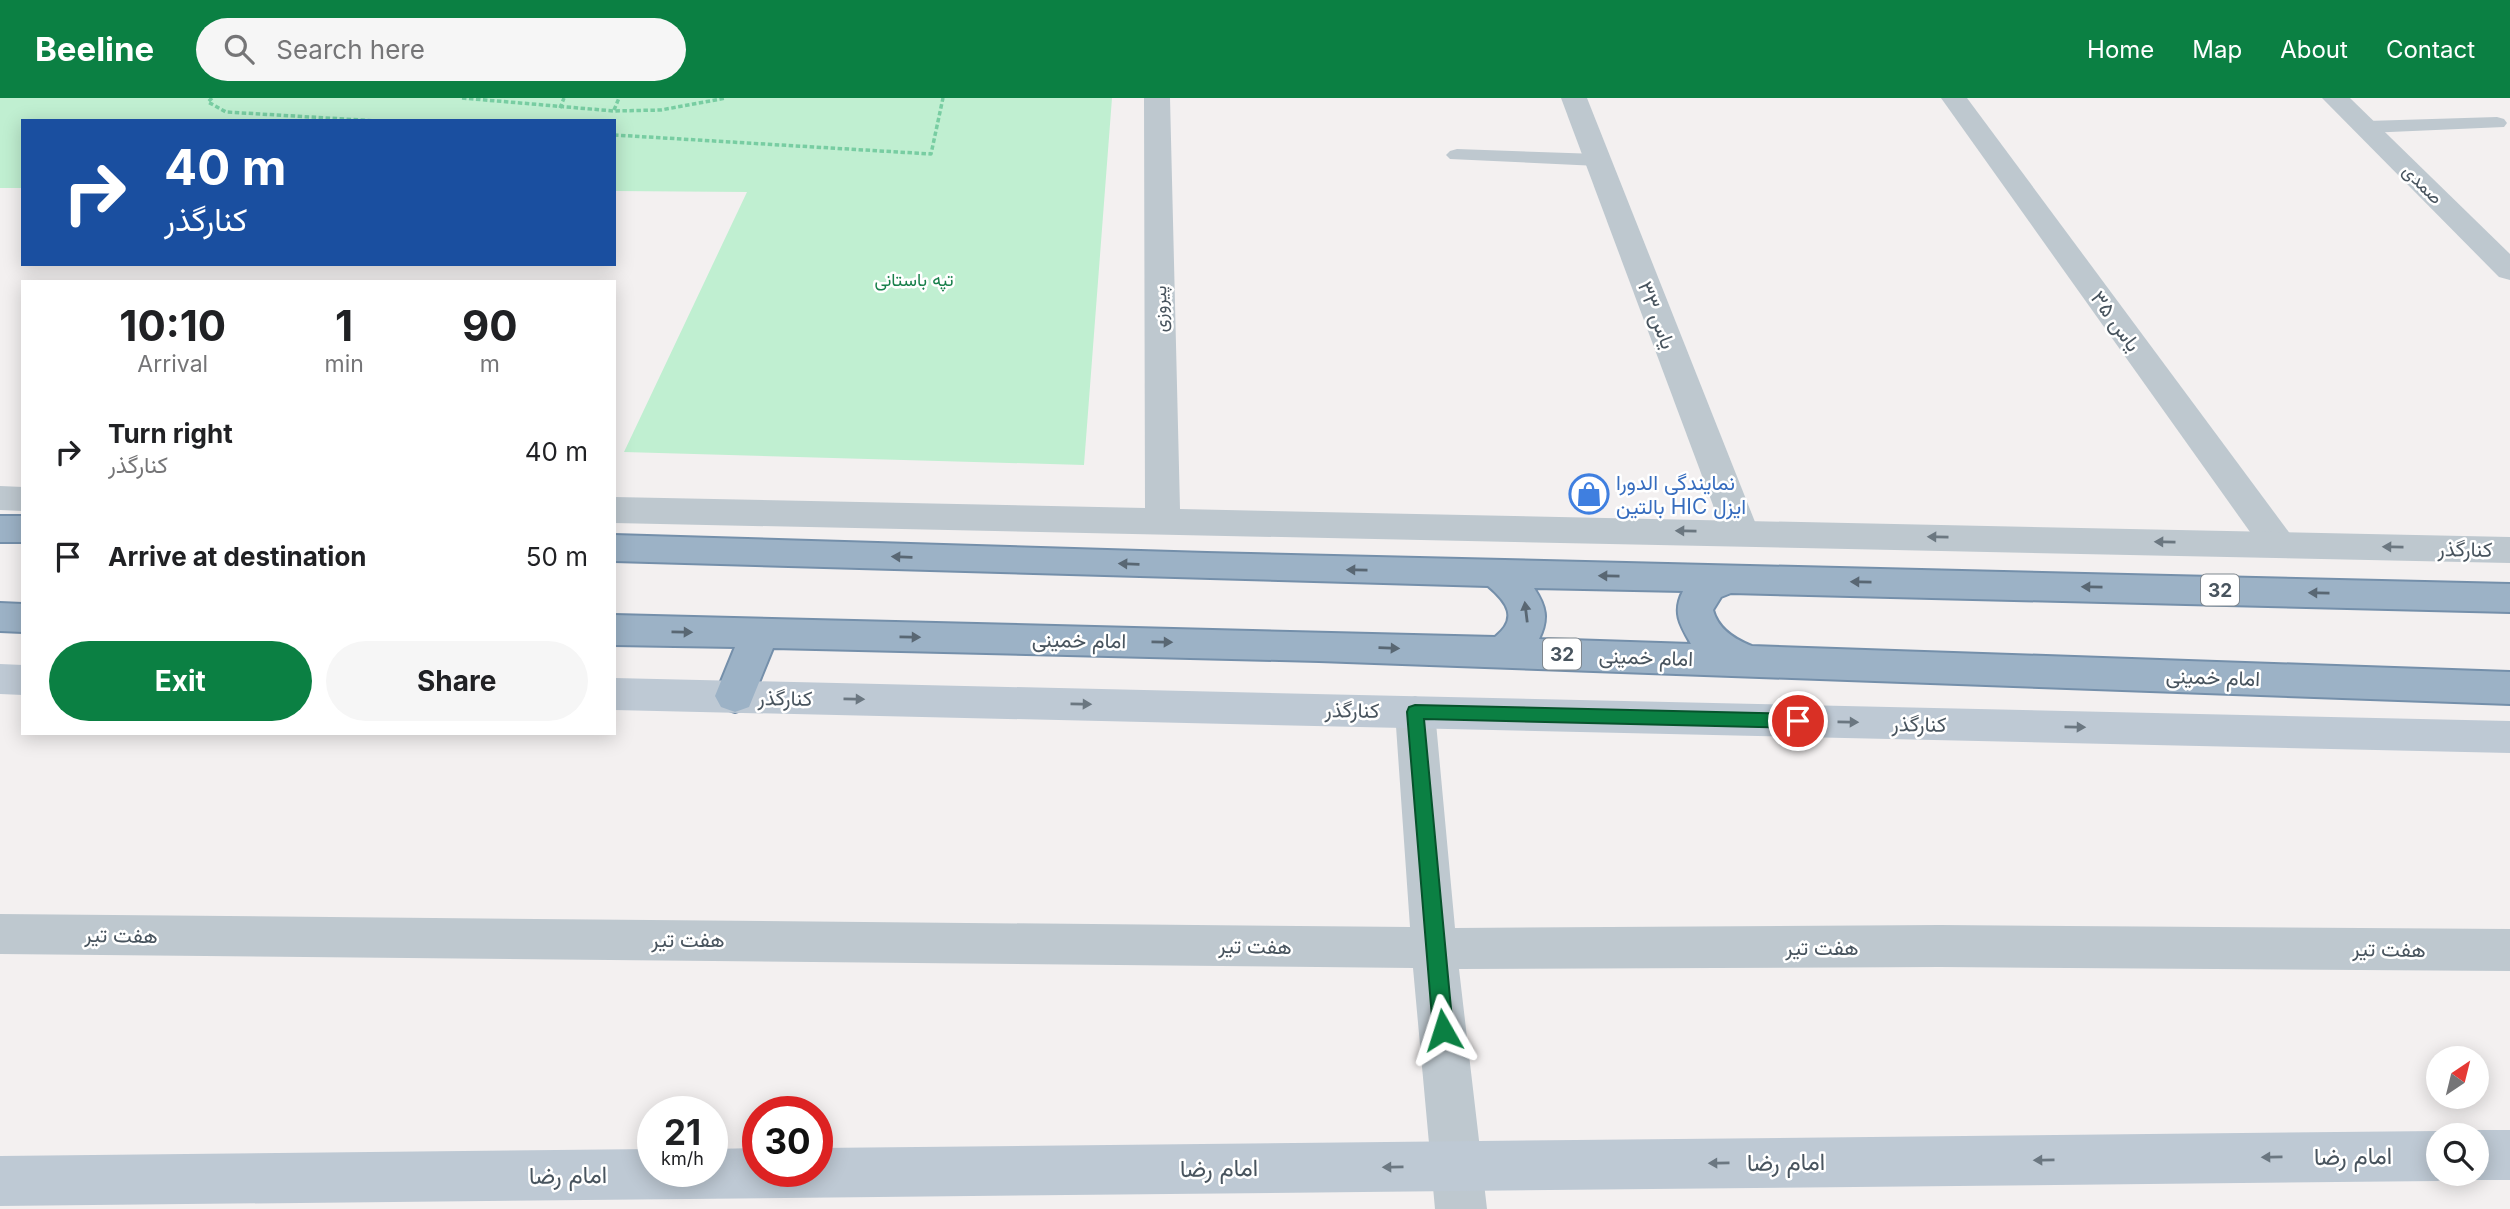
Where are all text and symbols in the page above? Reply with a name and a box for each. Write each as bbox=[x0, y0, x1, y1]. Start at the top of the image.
search box bbox=[196, 18, 686, 81]
text: Beeline bbox=[35, 29, 154, 69]
icon: search bbox=[220, 30, 258, 68]
text: Search here bbox=[276, 34, 425, 65]
text: Home bbox=[2087, 35, 2154, 64]
text: Map bbox=[2192, 35, 2242, 64]
text: About bbox=[2280, 35, 2348, 64]
text: Contact bbox=[2386, 35, 2475, 64]
text: 40 m bbox=[164, 138, 287, 197]
icon: right bbox=[49, 147, 140, 238]
street label: صمدی bbox=[2398, 160, 2447, 209]
text: کنارگذر bbox=[164, 200, 248, 239]
park label: تپه باستانی bbox=[874, 269, 954, 292]
street label: یاس ۳۳ bbox=[1633, 278, 1681, 352]
street label: پیروزی bbox=[1149, 285, 1173, 333]
street label: یاس ۳۵ bbox=[2086, 286, 2146, 356]
text: 10:10 bbox=[119, 300, 226, 351]
text: 1 bbox=[335, 300, 353, 351]
text: 90 bbox=[462, 300, 518, 351]
text: Arrival bbox=[137, 350, 208, 378]
text: min bbox=[324, 350, 364, 378]
text: m bbox=[480, 350, 500, 378]
text: Turn right bbox=[108, 418, 233, 449]
icon: right bbox=[49, 433, 87, 471]
text: 40 m bbox=[525, 436, 588, 467]
text: کنارگذر bbox=[108, 451, 168, 479]
place label: نمایندگی الدورا بالتین HIC ایزل bbox=[1616, 470, 1746, 520]
shop icon: نمایندگی الدورا بالتین HIC ایزل bbox=[1568, 473, 1610, 515]
one-way arrow bbox=[1675, 525, 1697, 537]
one-way arrow bbox=[1927, 531, 1949, 543]
one-way arrow bbox=[2154, 536, 2176, 548]
street label: کنارگذر bbox=[2436, 536, 2493, 563]
icon: arrive bbox=[49, 538, 87, 576]
text: Arrive at destination bbox=[108, 541, 367, 572]
text: 50 m bbox=[526, 541, 588, 572]
one-way arrow bbox=[2382, 541, 2404, 553]
one-way arrow bbox=[891, 551, 913, 562]
one-way arrow bbox=[1118, 558, 1140, 569]
one-way arrow bbox=[1346, 564, 1368, 576]
one-way arrow bbox=[1598, 570, 1620, 582]
road number: 32 bbox=[2201, 575, 2239, 606]
one-way arrow bbox=[1850, 576, 1872, 587]
one-way arrow bbox=[2081, 581, 2103, 593]
one-way arrow bbox=[2308, 587, 2330, 598]
one-way arrow bbox=[1520, 601, 1531, 623]
one-way arrow bbox=[672, 626, 694, 637]
street label: امام خمینی bbox=[1032, 627, 1126, 655]
one-way arrow bbox=[899, 631, 921, 642]
one-way arrow bbox=[1151, 637, 1173, 648]
road number: 32 bbox=[1543, 638, 1581, 670]
button: Exit bbox=[49, 641, 312, 721]
button: Share bbox=[326, 641, 588, 721]
one-way arrow bbox=[1379, 643, 1401, 654]
street label: امام خمینی bbox=[1598, 643, 1694, 673]
street label: امام خمینی bbox=[2165, 663, 2261, 693]
street label: کنارگذر bbox=[756, 685, 813, 712]
pin bbox=[1768, 691, 1828, 751]
one-way arrow bbox=[843, 693, 865, 705]
street label: کنارگذر bbox=[1323, 697, 1380, 724]
one-way arrow bbox=[1071, 698, 1093, 710]
icon: arrive bbox=[1779, 702, 1817, 740]
street label: کنارگذر bbox=[1890, 711, 1947, 738]
one-way arrow bbox=[1837, 716, 1859, 728]
one-way arrow bbox=[2064, 722, 2086, 733]
street label: هفت تیر bbox=[83, 922, 158, 949]
street label: هفت تیر bbox=[650, 927, 725, 953]
street label: هفت تیر bbox=[1217, 933, 1292, 960]
street label: هفت تیر bbox=[1784, 935, 1859, 961]
street label: هفت تیر bbox=[2351, 936, 2426, 963]
position arrow bbox=[1406, 993, 1480, 1067]
north arrow bbox=[2426, 1046, 2488, 1110]
map controls bbox=[2426, 1046, 2489, 1186]
speed limit sign: 30 bbox=[742, 1096, 833, 1187]
text: 21 bbox=[664, 1111, 701, 1153]
button: search bbox=[2426, 1123, 2489, 1186]
street label: امام رضا bbox=[2314, 1141, 2392, 1173]
street label: امام رضا bbox=[1747, 1147, 1825, 1179]
text: km/h bbox=[661, 1148, 704, 1169]
one-way arrow bbox=[2260, 1151, 2282, 1163]
street label: امام رضا bbox=[1180, 1153, 1258, 1185]
one-way arrow bbox=[2033, 1154, 2055, 1166]
one-way arrow bbox=[1707, 1157, 1729, 1169]
street label: امام رضا bbox=[529, 1160, 607, 1192]
one-way arrow bbox=[1382, 1161, 1404, 1172]

